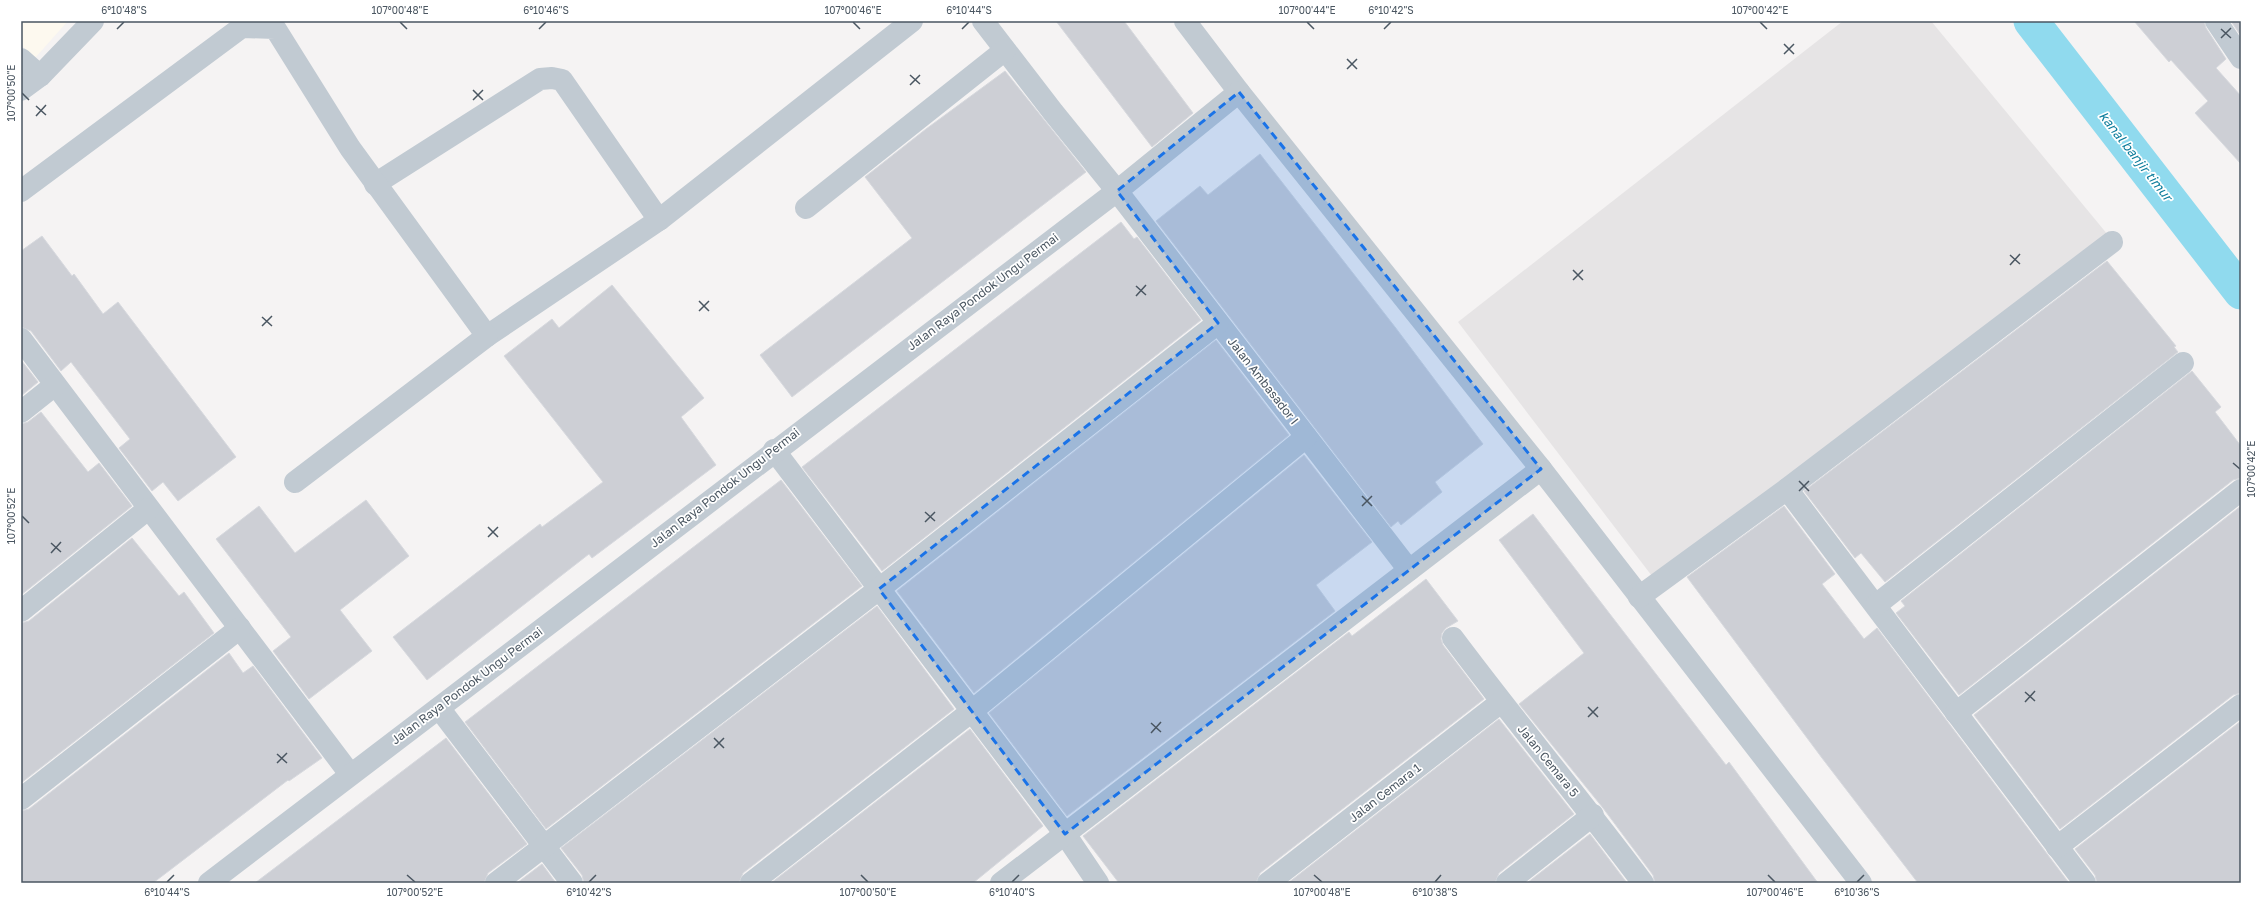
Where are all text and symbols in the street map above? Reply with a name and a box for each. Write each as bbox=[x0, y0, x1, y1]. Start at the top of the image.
text: 6°10'48"S bbox=[101, 4, 147, 16]
text: 107°00'48"E bbox=[371, 4, 429, 16]
text: 6°10'46"S bbox=[523, 4, 569, 16]
text: 107°00'46"E bbox=[825, 4, 882, 16]
text: 6°10'44"S bbox=[946, 4, 992, 16]
text: 107°00'44"E bbox=[1278, 4, 1336, 16]
text: 6°10'42"S bbox=[1368, 4, 1414, 16]
text: 107°00'42"E bbox=[1732, 4, 1788, 16]
text: 107°00'50"E bbox=[5, 65, 17, 121]
water label: kanal banjir timur bbox=[2096, 108, 2177, 205]
street label: Jalan Raya Pondok Ungu Permai bbox=[904, 230, 1061, 353]
street label: Jalan Ambasador I bbox=[1225, 334, 1302, 427]
street label: Jalan Raya Pondok Ungu Permai bbox=[647, 425, 802, 551]
text: 107°00'42"E bbox=[2245, 441, 2257, 497]
text: 107°00'52"E bbox=[5, 488, 17, 544]
street label: Jalan Raya Pondok Ungu Permai bbox=[388, 624, 545, 747]
street label: Jalan Cemara 5 bbox=[1515, 722, 1582, 800]
street label: Jalan Cemara 1 bbox=[1346, 760, 1424, 825]
text: 6°10'44"S bbox=[144, 886, 190, 898]
text: 107°00'52"E bbox=[387, 886, 443, 898]
text: 6°10'42"S bbox=[566, 886, 612, 898]
text: 107°00'50"E bbox=[840, 886, 896, 898]
text: 6°10'40"S bbox=[989, 886, 1035, 898]
text: 107°00'48"E bbox=[1293, 886, 1351, 898]
text: 6°10'38"S bbox=[1412, 886, 1458, 898]
text: 107°00'46"E bbox=[1747, 886, 1804, 898]
text: 6°10'36"S bbox=[1834, 886, 1880, 898]

